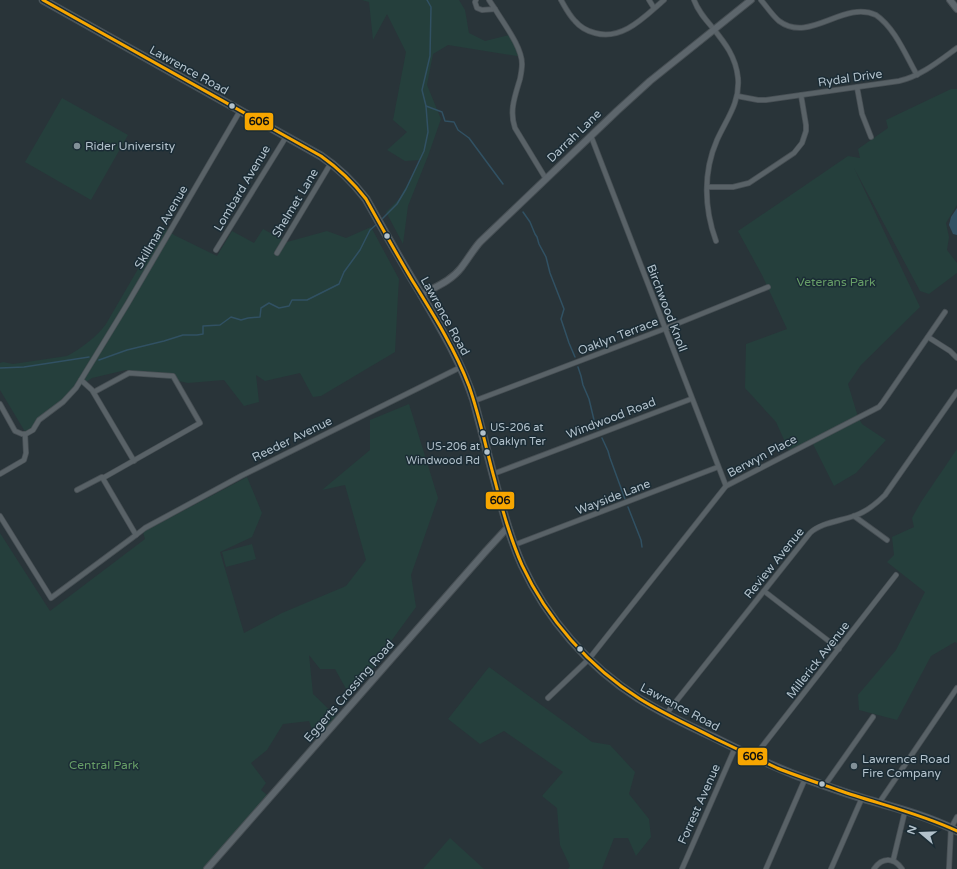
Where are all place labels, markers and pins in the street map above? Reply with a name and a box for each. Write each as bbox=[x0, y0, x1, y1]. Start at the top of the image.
unlabelled marker bbox=[227, 101, 237, 111]
place label: Rider University bbox=[85, 139, 176, 153]
marker: Rider University bbox=[72, 141, 82, 151]
unlabelled marker bbox=[382, 231, 392, 241]
place label: US-206 at Oaklyn Ter bbox=[490, 421, 546, 448]
marker: US-206 at Oaklyn Ter bbox=[478, 428, 488, 438]
place label: US-206 at Windwood Rd bbox=[406, 440, 480, 467]
marker: US-206 at Windwood Rd bbox=[482, 447, 492, 457]
unlabelled marker bbox=[575, 644, 585, 654]
place label: Lawrence Road Fire Company bbox=[862, 752, 950, 780]
marker: Lawrence Road Fire Company bbox=[849, 761, 859, 771]
unlabelled marker bbox=[817, 779, 827, 789]

